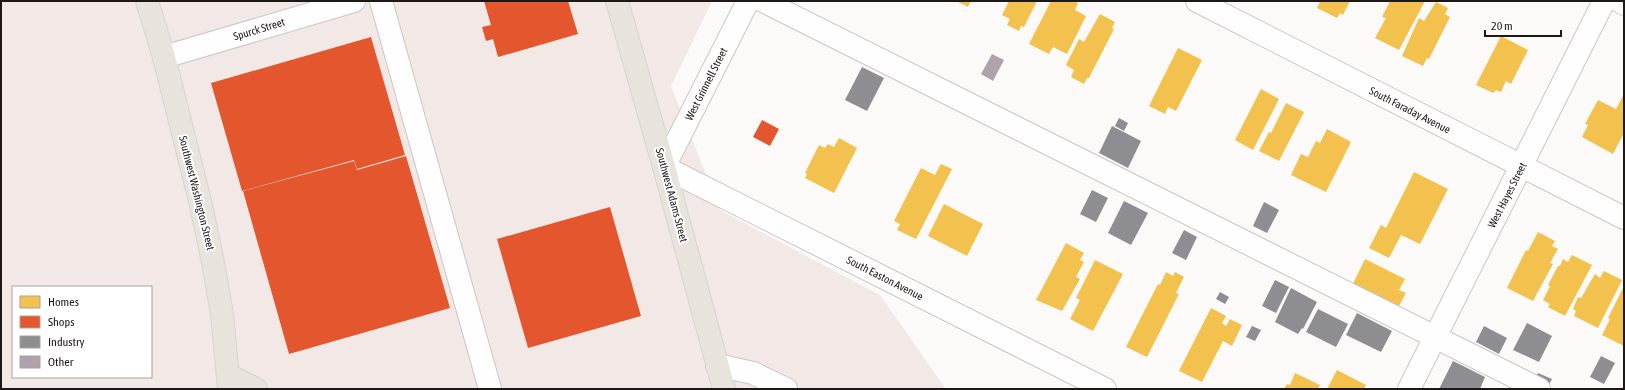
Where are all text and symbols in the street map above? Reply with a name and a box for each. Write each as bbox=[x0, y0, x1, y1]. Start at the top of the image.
scale bar bbox=[1485, 12, 1561, 38]
street label: Spurck Street bbox=[232, 16, 286, 42]
text: 20 m bbox=[1491, 19, 1513, 33]
street label: West Grinnell Street bbox=[683, 46, 729, 122]
street label: South Faraday Avenue bbox=[1367, 84, 1453, 136]
street label: Southwest Washington Street bbox=[177, 135, 217, 251]
street label: Southwest Adams Street bbox=[654, 147, 690, 243]
street label: West Hayes Street bbox=[1485, 160, 1529, 230]
street label: South Easton Avenue bbox=[845, 254, 925, 302]
legend bbox=[12, 286, 152, 378]
text: Homes bbox=[48, 295, 79, 309]
text: Shops bbox=[48, 315, 74, 329]
text: Industry bbox=[48, 335, 85, 349]
text: Other bbox=[48, 355, 74, 369]

